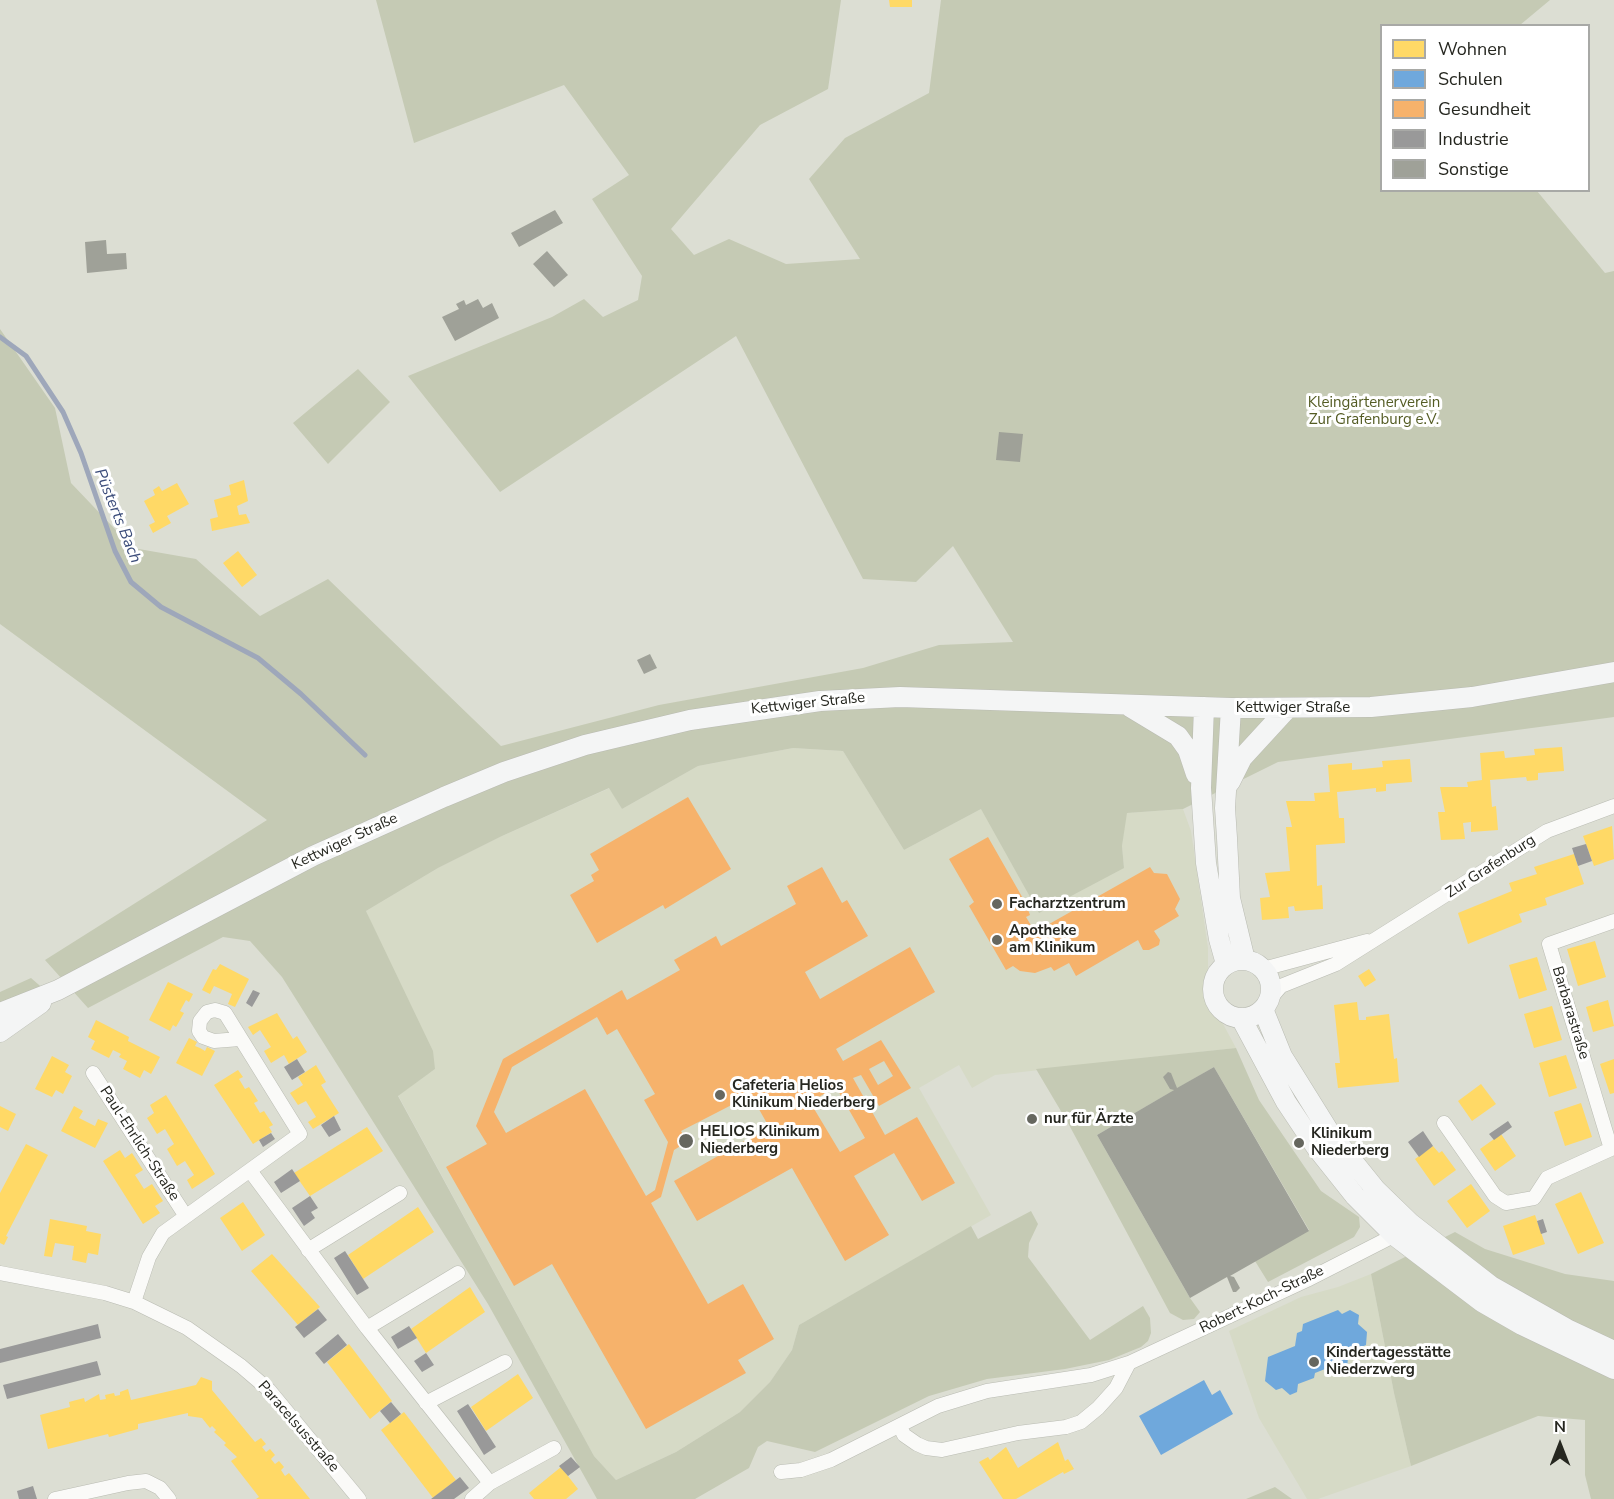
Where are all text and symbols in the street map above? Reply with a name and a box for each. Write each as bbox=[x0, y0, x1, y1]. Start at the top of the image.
legend bbox=[1380, 24, 1590, 192]
text: Wohnen bbox=[1438, 37, 1507, 61]
text: Schulen bbox=[1438, 67, 1503, 91]
text: Gesundheit bbox=[1438, 97, 1530, 121]
text: Industrie bbox=[1438, 127, 1509, 151]
text: Sonstige bbox=[1438, 157, 1508, 181]
park label: Kleingärtenerverein Zur Grafenburg e.V. bbox=[1308, 394, 1440, 429]
water label: Püsterts Bach bbox=[89, 466, 145, 566]
street label: Kettwiger Straße bbox=[750, 689, 866, 719]
street label: Kettwiger Straße bbox=[1236, 699, 1350, 717]
street label: Kettwiger Straße bbox=[289, 810, 401, 874]
street label: Zur Grafenburg bbox=[1443, 831, 1539, 903]
place label: Facharztzentrum bbox=[1009, 895, 1126, 913]
marker: Facharztzentrum bbox=[990, 897, 1004, 911]
place label: Apotheke am Klinikum bbox=[1009, 922, 1095, 957]
marker: Apotheke am Klinikum bbox=[990, 933, 1004, 947]
street label: Barbarastraße bbox=[1547, 964, 1593, 1062]
place label: Cafeteria Helios Klinikum Niederberg bbox=[732, 1077, 875, 1112]
street label: Paul-Ehrlich-Straße bbox=[95, 1083, 183, 1205]
marker: Cafeteria Helios Klinikum Niederberg bbox=[713, 1088, 727, 1102]
place label: nur für Ärzte bbox=[1044, 1110, 1134, 1128]
marker: nur für Ärzte bbox=[1025, 1112, 1039, 1126]
place label: HELIOS Klinikum Niederberg bbox=[700, 1123, 820, 1158]
place label: Klinikum Niederberg bbox=[1311, 1125, 1389, 1160]
marker: HELIOS Klinikum Niederberg bbox=[677, 1132, 695, 1150]
marker: Klinikum Niederberg bbox=[1292, 1136, 1306, 1150]
street label: Robert-Koch-Straße bbox=[1197, 1262, 1327, 1338]
place label: Kindertagesstätte Niederzwerg bbox=[1326, 1344, 1451, 1379]
marker: Kindertagesstätte Niederzwerg bbox=[1307, 1355, 1321, 1369]
street label: Paracelsusstraße bbox=[253, 1378, 343, 1476]
north arrow bbox=[1530, 1415, 1590, 1475]
text: N bbox=[1554, 1416, 1566, 1438]

